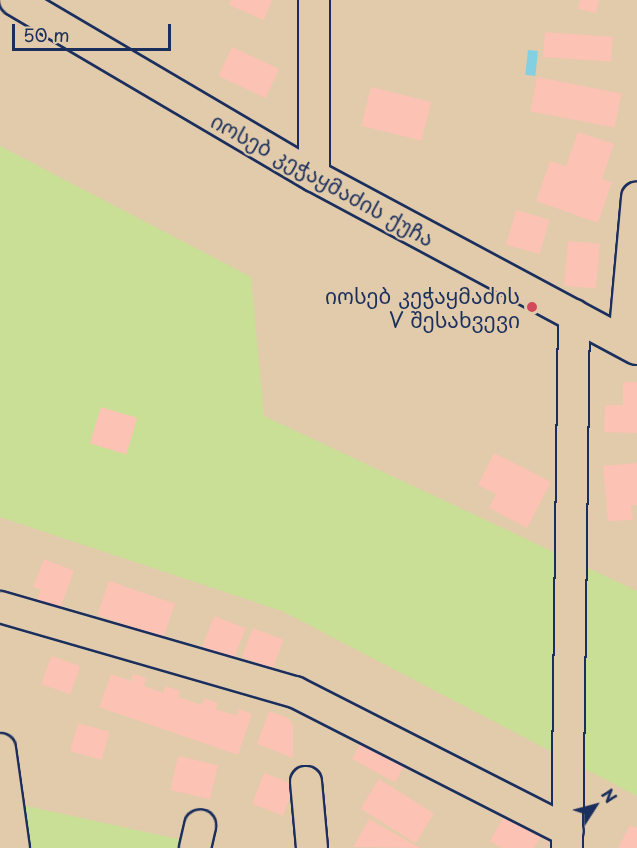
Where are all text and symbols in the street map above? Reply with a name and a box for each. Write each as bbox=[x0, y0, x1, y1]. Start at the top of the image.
scale bar bbox=[15, 12, 174, 50]
text: 50 m bbox=[23, 21, 70, 48]
street label: იოსებ კეჭაყმაძის ქუჩა bbox=[207, 107, 439, 251]
place label: იოსებ კეჭაყმაძის V შესახვევი bbox=[325, 282, 520, 332]
marker: იოსებ კეჭაყმაძის V შესახვევი bbox=[525, 300, 539, 314]
north arrow bbox=[565, 776, 625, 836]
text: N bbox=[596, 783, 623, 808]

